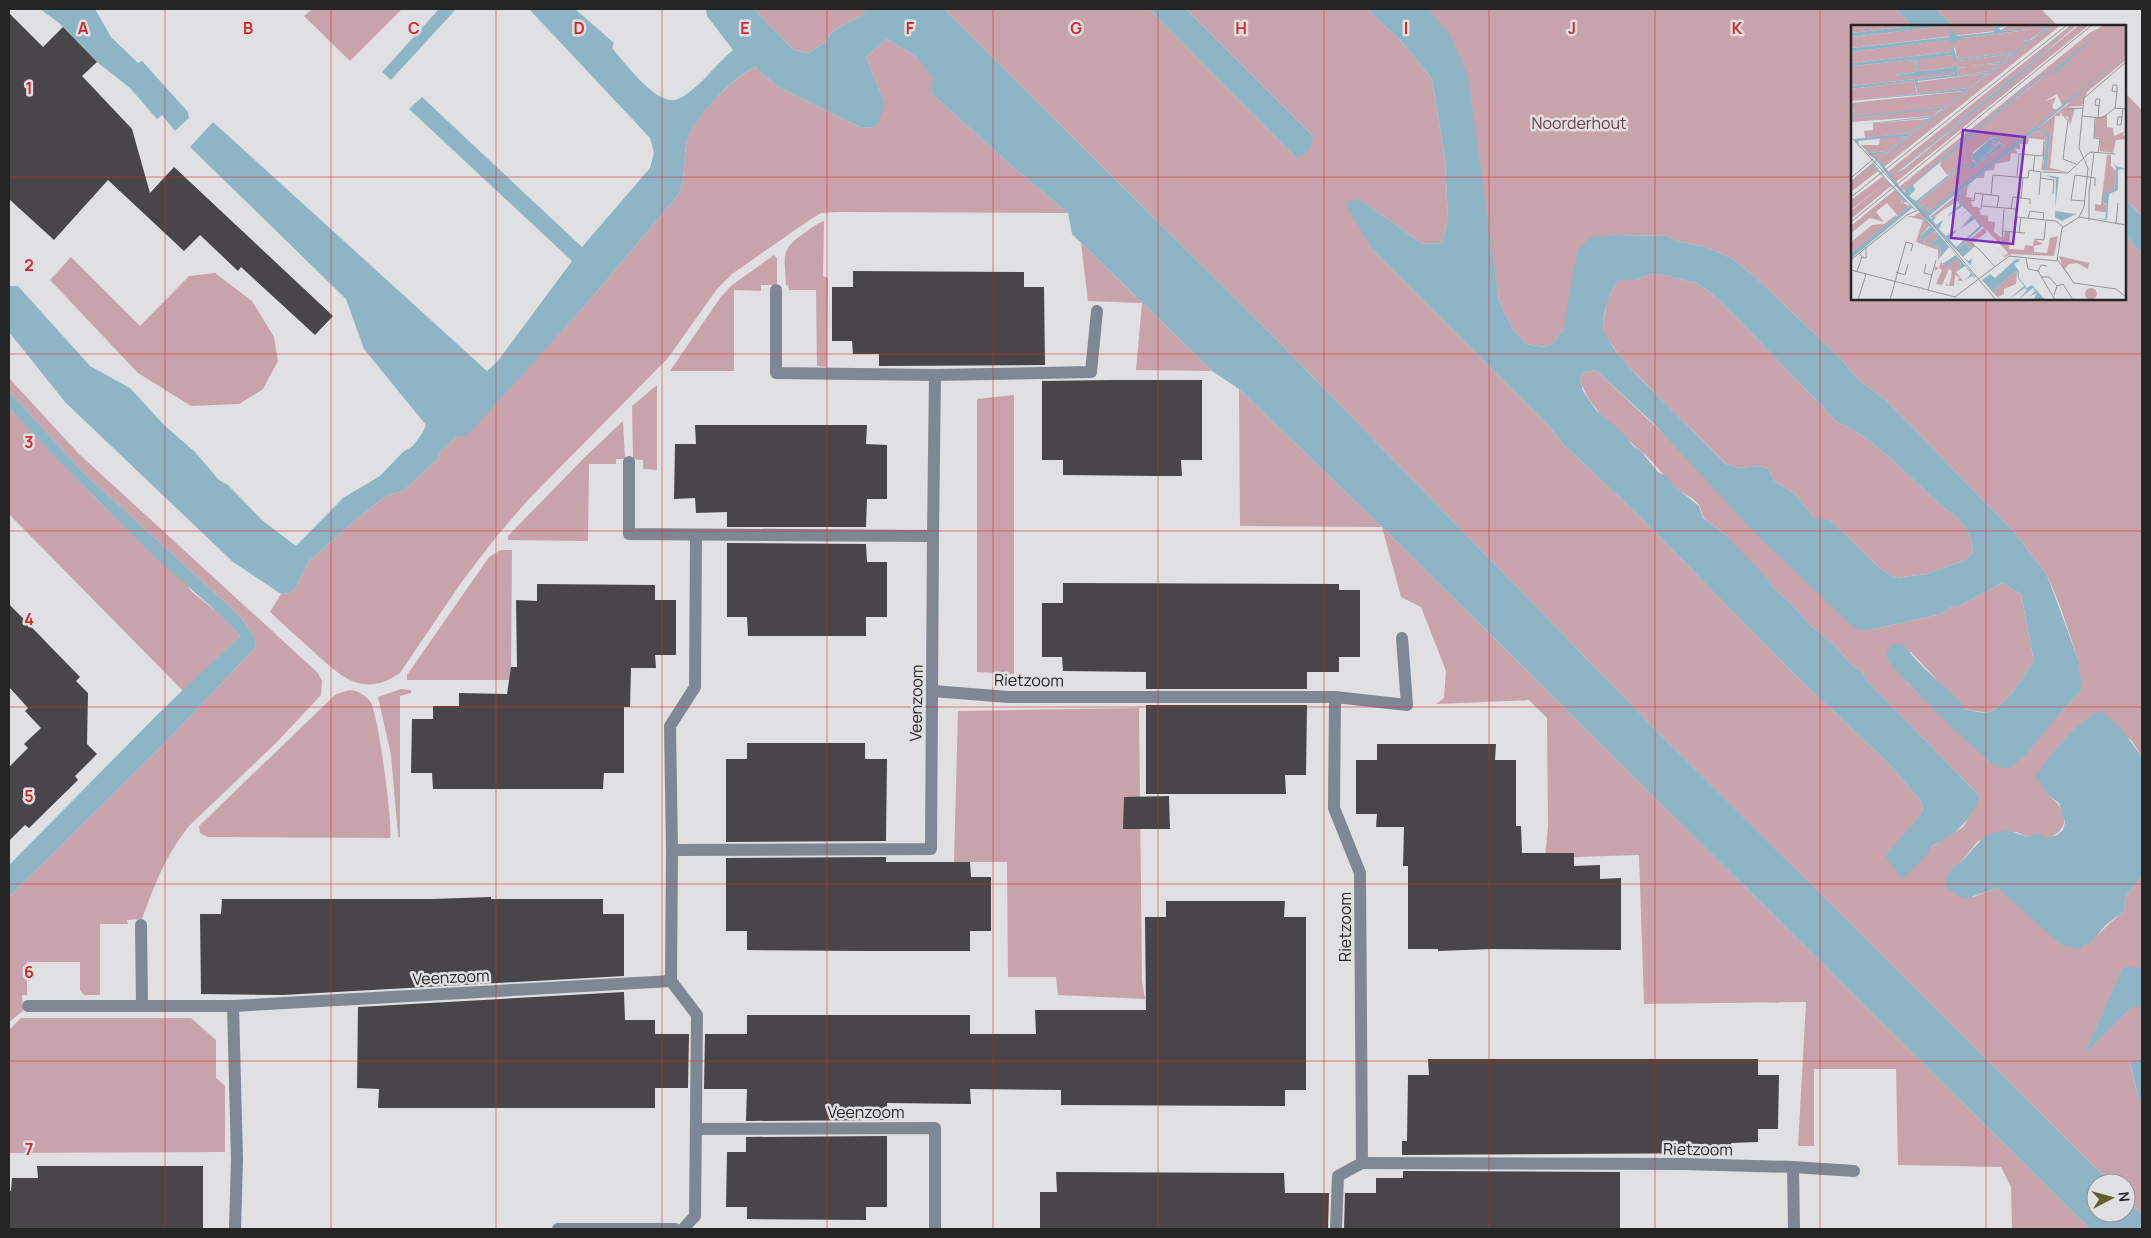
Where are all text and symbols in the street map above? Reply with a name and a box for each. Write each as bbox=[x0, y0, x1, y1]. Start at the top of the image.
text: A bbox=[78, 17, 89, 39]
text: B bbox=[243, 17, 253, 39]
text: C bbox=[408, 17, 420, 39]
text: D bbox=[573, 17, 585, 39]
text: E bbox=[740, 17, 750, 39]
text: F bbox=[906, 17, 915, 39]
text: G bbox=[1070, 17, 1082, 39]
text: H bbox=[1235, 17, 1247, 39]
text: I bbox=[1404, 17, 1408, 39]
text: J bbox=[1568, 17, 1576, 39]
text: K bbox=[1732, 17, 1743, 39]
inset map bbox=[1851, 25, 2126, 300]
text: 1 bbox=[25, 77, 33, 99]
park label: Noorderhout bbox=[1532, 112, 1626, 134]
text: 2 bbox=[24, 254, 34, 276]
text: 3 bbox=[24, 431, 34, 453]
text: 4 bbox=[24, 608, 34, 630]
street label: Veenzoom bbox=[904, 664, 928, 742]
street label: Rietzoom bbox=[994, 668, 1064, 692]
text: 5 bbox=[24, 785, 34, 807]
street label: Rietzoom bbox=[1334, 892, 1356, 962]
text: 6 bbox=[24, 961, 34, 983]
street label: Veenzoom bbox=[412, 964, 490, 990]
street label: Veenzoom bbox=[828, 1101, 905, 1123]
street label: Rietzoom bbox=[1663, 1137, 1733, 1161]
text: 7 bbox=[25, 1138, 33, 1160]
north arrow bbox=[2086, 1173, 2136, 1223]
text: N bbox=[2114, 1191, 2134, 1203]

